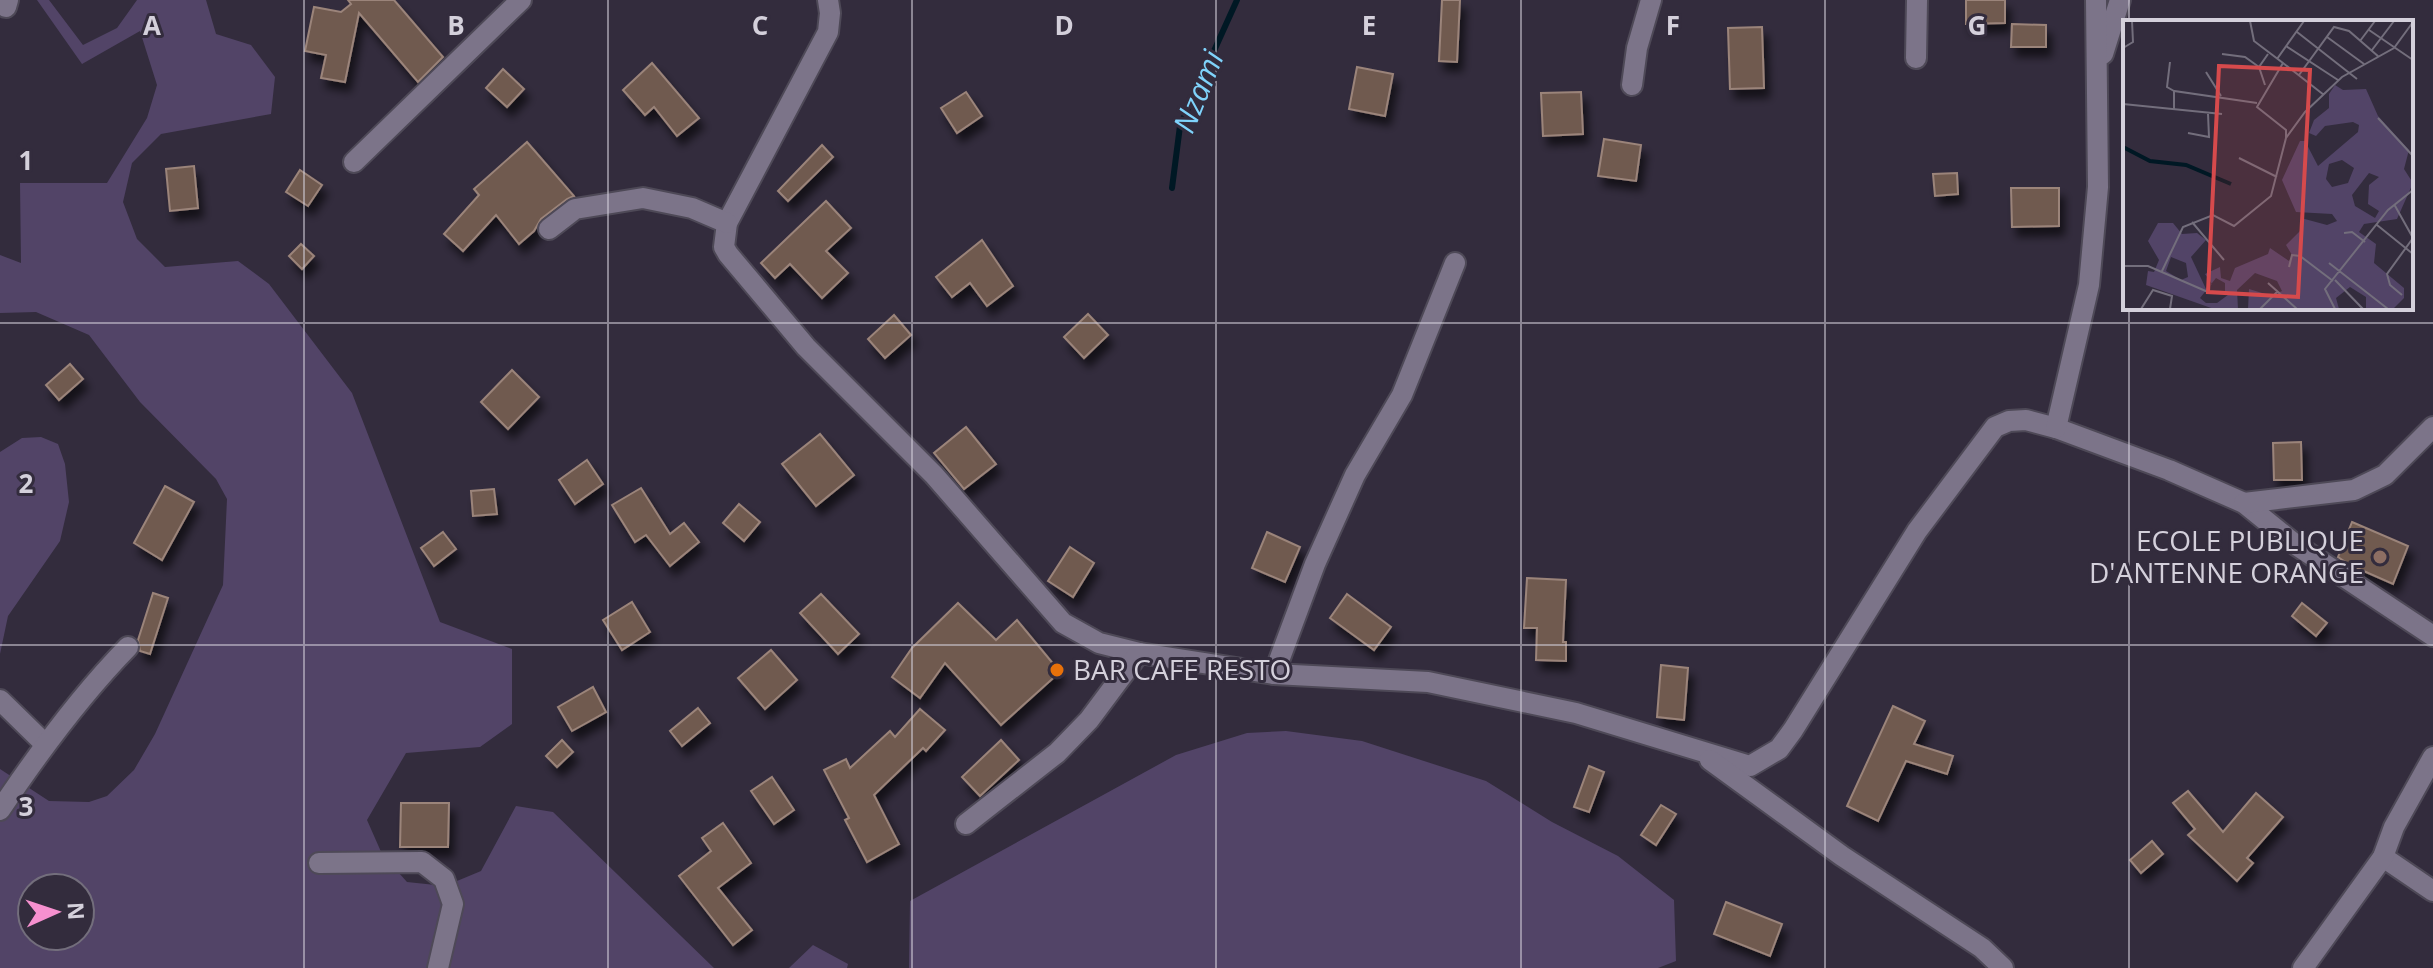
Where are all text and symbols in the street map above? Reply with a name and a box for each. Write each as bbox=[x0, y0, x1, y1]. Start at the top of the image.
text: A bbox=[143, 7, 161, 43]
text: B bbox=[447, 7, 465, 43]
text: C bbox=[752, 7, 768, 43]
text: D bbox=[1054, 7, 1074, 43]
text: E bbox=[1362, 7, 1376, 43]
text: F bbox=[1666, 7, 1680, 43]
text: G bbox=[1968, 7, 1986, 43]
inset map bbox=[2123, 20, 2413, 310]
water label: Nzami bbox=[1163, 44, 1233, 139]
text: 1 bbox=[19, 142, 33, 178]
text: 2 bbox=[19, 465, 34, 501]
place label: ECOLE PUBLIQUE D'ANTENNE ORANGE bbox=[2089, 521, 2364, 591]
marker: ECOLE PUBLIQUE D'ANTENNE ORANGE bbox=[2371, 548, 2389, 566]
place label: BAR CAFE RESTO bbox=[1073, 650, 1291, 688]
marker: BAR CAFE RESTO bbox=[1048, 661, 1066, 679]
text: 3 bbox=[19, 788, 33, 824]
north arrow bbox=[16, 872, 96, 952]
text: N bbox=[62, 901, 92, 921]

